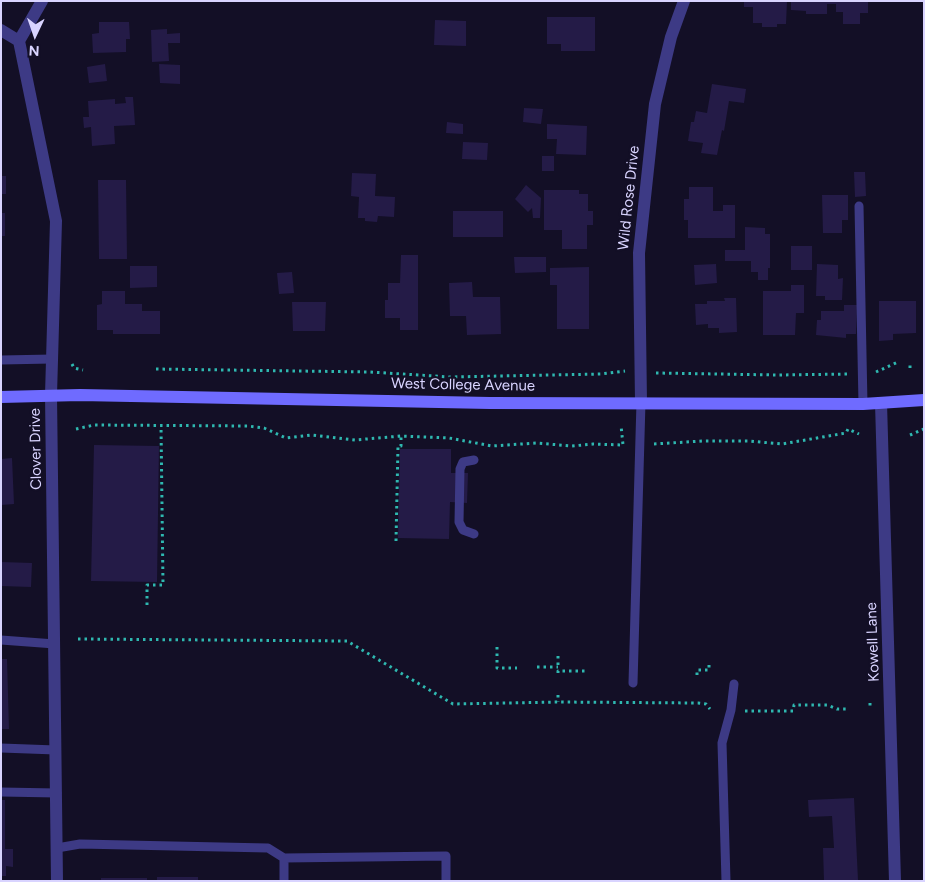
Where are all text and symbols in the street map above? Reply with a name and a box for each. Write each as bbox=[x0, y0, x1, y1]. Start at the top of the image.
north arrow bbox=[10, 10, 60, 60]
text: N bbox=[28, 42, 40, 59]
street label: Wild Rose Drive bbox=[615, 145, 643, 251]
street label: West College Avenue bbox=[391, 375, 535, 395]
street label: Clover Drive bbox=[26, 408, 46, 490]
street label: Kowell Lane bbox=[863, 602, 883, 682]

